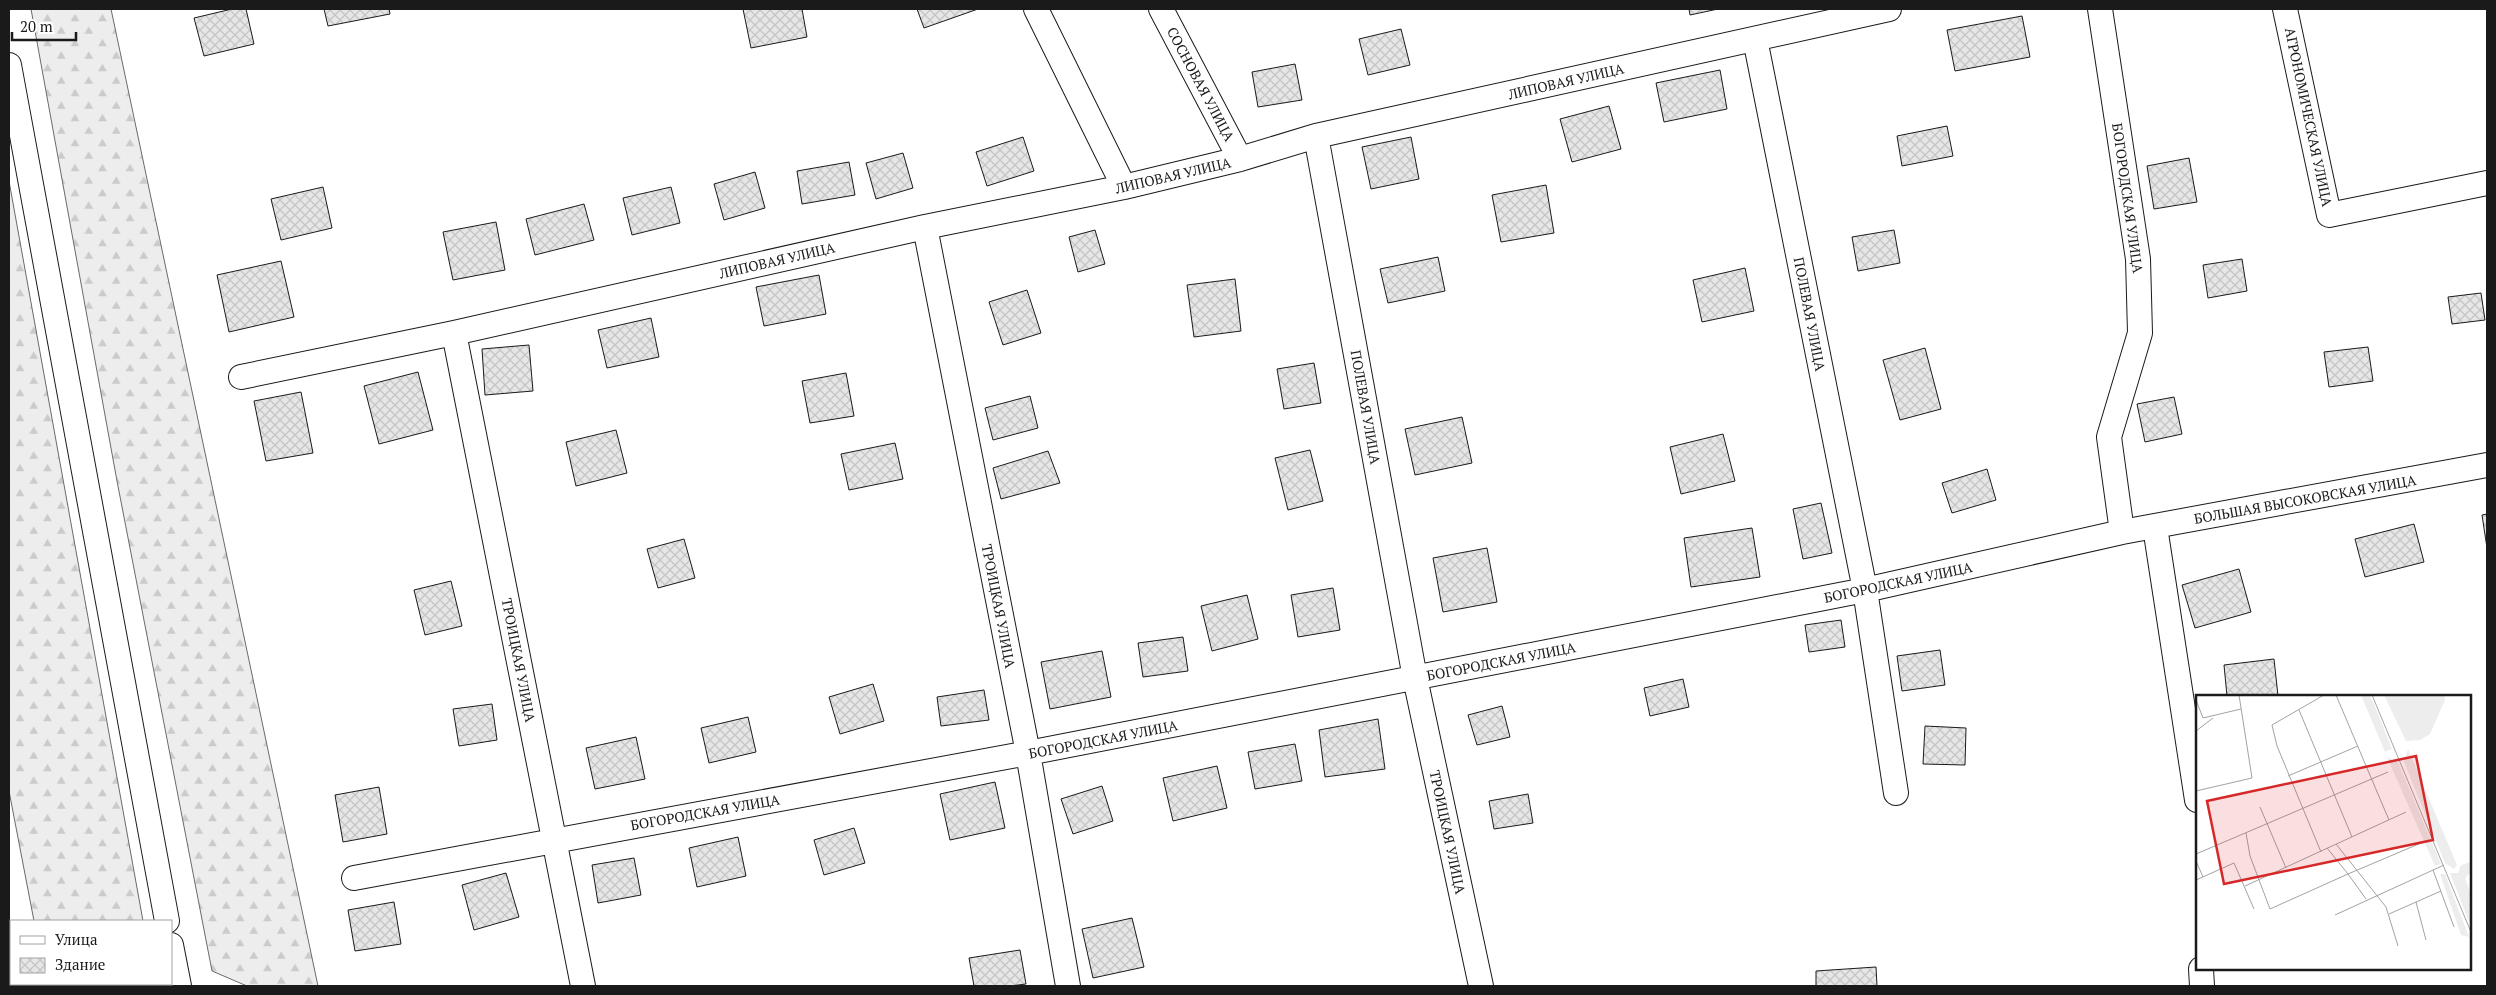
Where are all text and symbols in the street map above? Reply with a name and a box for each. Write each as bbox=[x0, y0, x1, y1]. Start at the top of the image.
scale bar bbox=[12, 10, 76, 42]
text: 20 m bbox=[20, 16, 53, 36]
street label: СОСНОВАЯ УЛИЦА bbox=[1163, 24, 1239, 145]
street label: АГРОНОМИЧЕСКАЯ УЛИЦА bbox=[2281, 26, 2337, 209]
street label: ЛИПОВАЯ УЛИЦА bbox=[1505, 58, 1626, 104]
street label: БОГОРОДСКАЯ УЛИЦА bbox=[2108, 122, 2148, 275]
street label: ЛИПОВАЯ УЛИЦА bbox=[1112, 152, 1233, 198]
street label: ЛИПОВАЯ УЛИЦА bbox=[716, 237, 837, 283]
street label: ПОЛЕВАЯ УЛИЦА bbox=[1790, 255, 1830, 373]
street label: ПОЛЕВАЯ УЛИЦА bbox=[1347, 348, 1385, 466]
street label: БОЛЬШАЯ ВЫСОКОВСКАЯ УЛИЦА bbox=[2192, 470, 2418, 528]
street label: ТРОИЦКАЯ УЛИЦА bbox=[978, 542, 1020, 670]
street label: БОГОРОДСКАЯ УЛИЦА bbox=[1822, 557, 1974, 607]
street label: ТРОИЦКАЯ УЛИЦА bbox=[498, 596, 540, 724]
street label: БОГОРОДСКАЯ УЛИЦА bbox=[1425, 637, 1577, 685]
inset map bbox=[2196, 695, 2471, 970]
street label: БОГОРОДСКАЯ УЛИЦА bbox=[1027, 715, 1179, 763]
street label: ТРОИЦКАЯ УЛИЦА bbox=[1426, 768, 1470, 896]
street label: БОГОРОДСКАЯ УЛИЦА bbox=[629, 789, 782, 834]
legend bbox=[10, 920, 172, 985]
text: Улица bbox=[55, 929, 98, 949]
text: Здание bbox=[55, 954, 105, 974]

